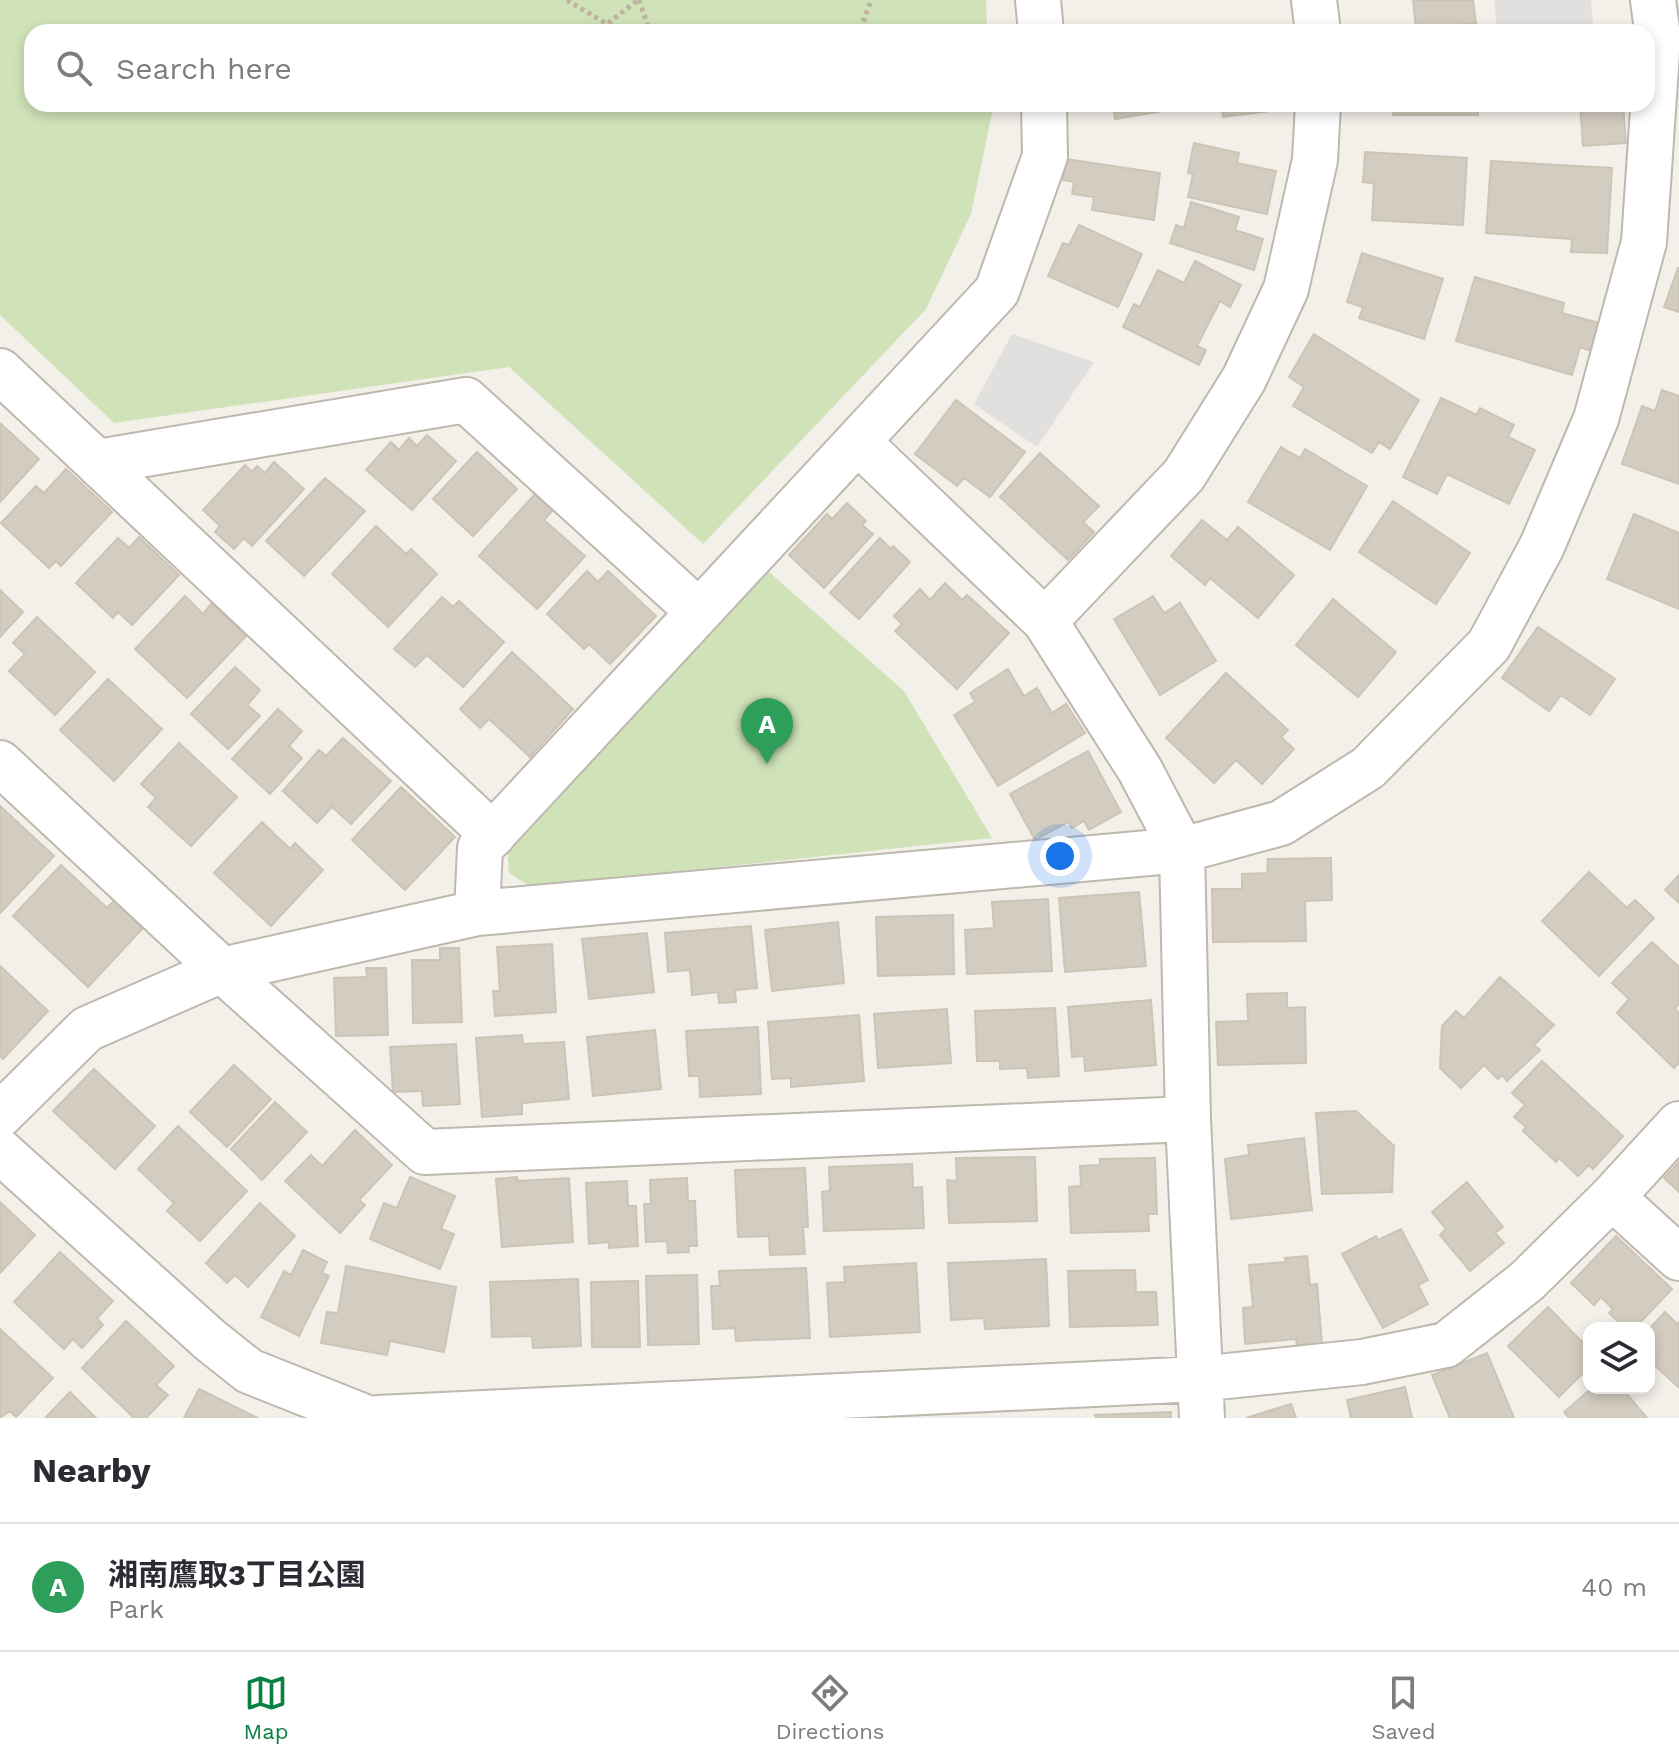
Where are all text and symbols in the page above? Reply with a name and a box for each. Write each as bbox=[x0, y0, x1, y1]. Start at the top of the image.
search box bbox=[24, 24, 1655, 112]
icon: search bbox=[52, 46, 96, 90]
text: Search here bbox=[116, 51, 292, 86]
pin: A bbox=[741, 698, 793, 764]
your location bbox=[1040, 836, 1080, 876]
map controls bbox=[1583, 1322, 1655, 1394]
button: layers bbox=[1583, 1322, 1655, 1394]
text: Nearby bbox=[32, 1450, 151, 1490]
text: 湘南鷹取3丁目公園 bbox=[108, 1557, 366, 1592]
text: A bbox=[49, 1572, 67, 1602]
text: 40 m bbox=[1581, 1572, 1647, 1602]
text: Park bbox=[108, 1594, 164, 1624]
tab: Map bbox=[244, 1671, 288, 1744]
tab: Directions bbox=[776, 1671, 884, 1744]
tab: Saved bbox=[1372, 1671, 1435, 1744]

